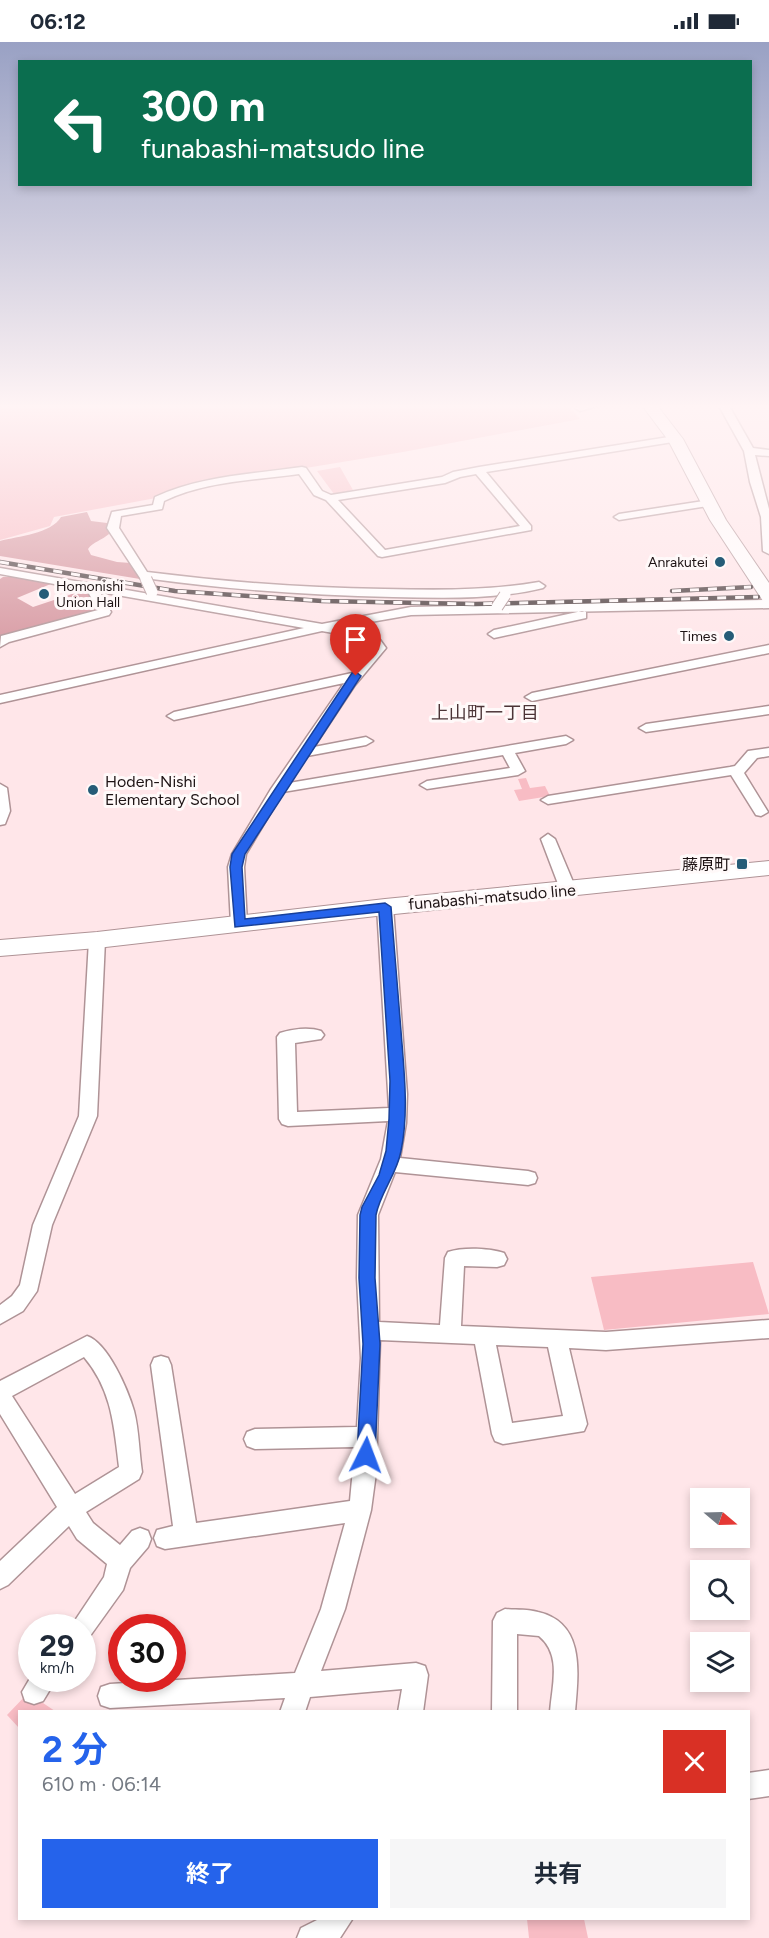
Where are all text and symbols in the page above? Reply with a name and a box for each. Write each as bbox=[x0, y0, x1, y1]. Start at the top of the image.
text: 06:12 bbox=[30, 8, 86, 35]
text: 300 m bbox=[141, 81, 265, 132]
icon: left bbox=[42, 84, 120, 162]
text: funabashi-matsudo line bbox=[141, 132, 424, 165]
place label: Anrakutei bbox=[648, 554, 708, 571]
marker: Anrakutei bbox=[713, 555, 727, 569]
place label: Homonishi Union Hall bbox=[56, 578, 123, 611]
marker: Homonishi Union Hall bbox=[37, 587, 51, 601]
pin bbox=[330, 614, 381, 676]
icon: arrive bbox=[339, 623, 372, 656]
place label: Times bbox=[680, 628, 717, 645]
marker: Times bbox=[722, 629, 736, 643]
district label: 上山町一丁目 bbox=[431, 702, 539, 724]
place label: Hoden-Nishi Elementary School bbox=[105, 772, 239, 809]
marker: Hoden-Nishi Elementary School bbox=[86, 783, 100, 797]
place label: 藤原町 bbox=[682, 855, 730, 874]
marker: 藤原町 bbox=[735, 857, 749, 871]
street label: funabashi-matsudo line bbox=[408, 880, 577, 914]
position arrow bbox=[334, 1423, 398, 1487]
north arrow bbox=[690, 1488, 750, 1548]
map controls bbox=[690, 1488, 750, 1692]
button: search bbox=[690, 1560, 750, 1620]
speed limit sign: 30 bbox=[108, 1614, 186, 1692]
text: 29 bbox=[40, 1627, 74, 1664]
button: layers bbox=[690, 1632, 750, 1692]
text: km/h bbox=[40, 1659, 74, 1677]
text: 2 分 bbox=[42, 1728, 107, 1771]
button: close bbox=[663, 1730, 726, 1793]
text: 610 m · 06:14 bbox=[42, 1772, 161, 1796]
button: 終了 bbox=[42, 1839, 378, 1908]
button: 共有 bbox=[390, 1839, 726, 1908]

